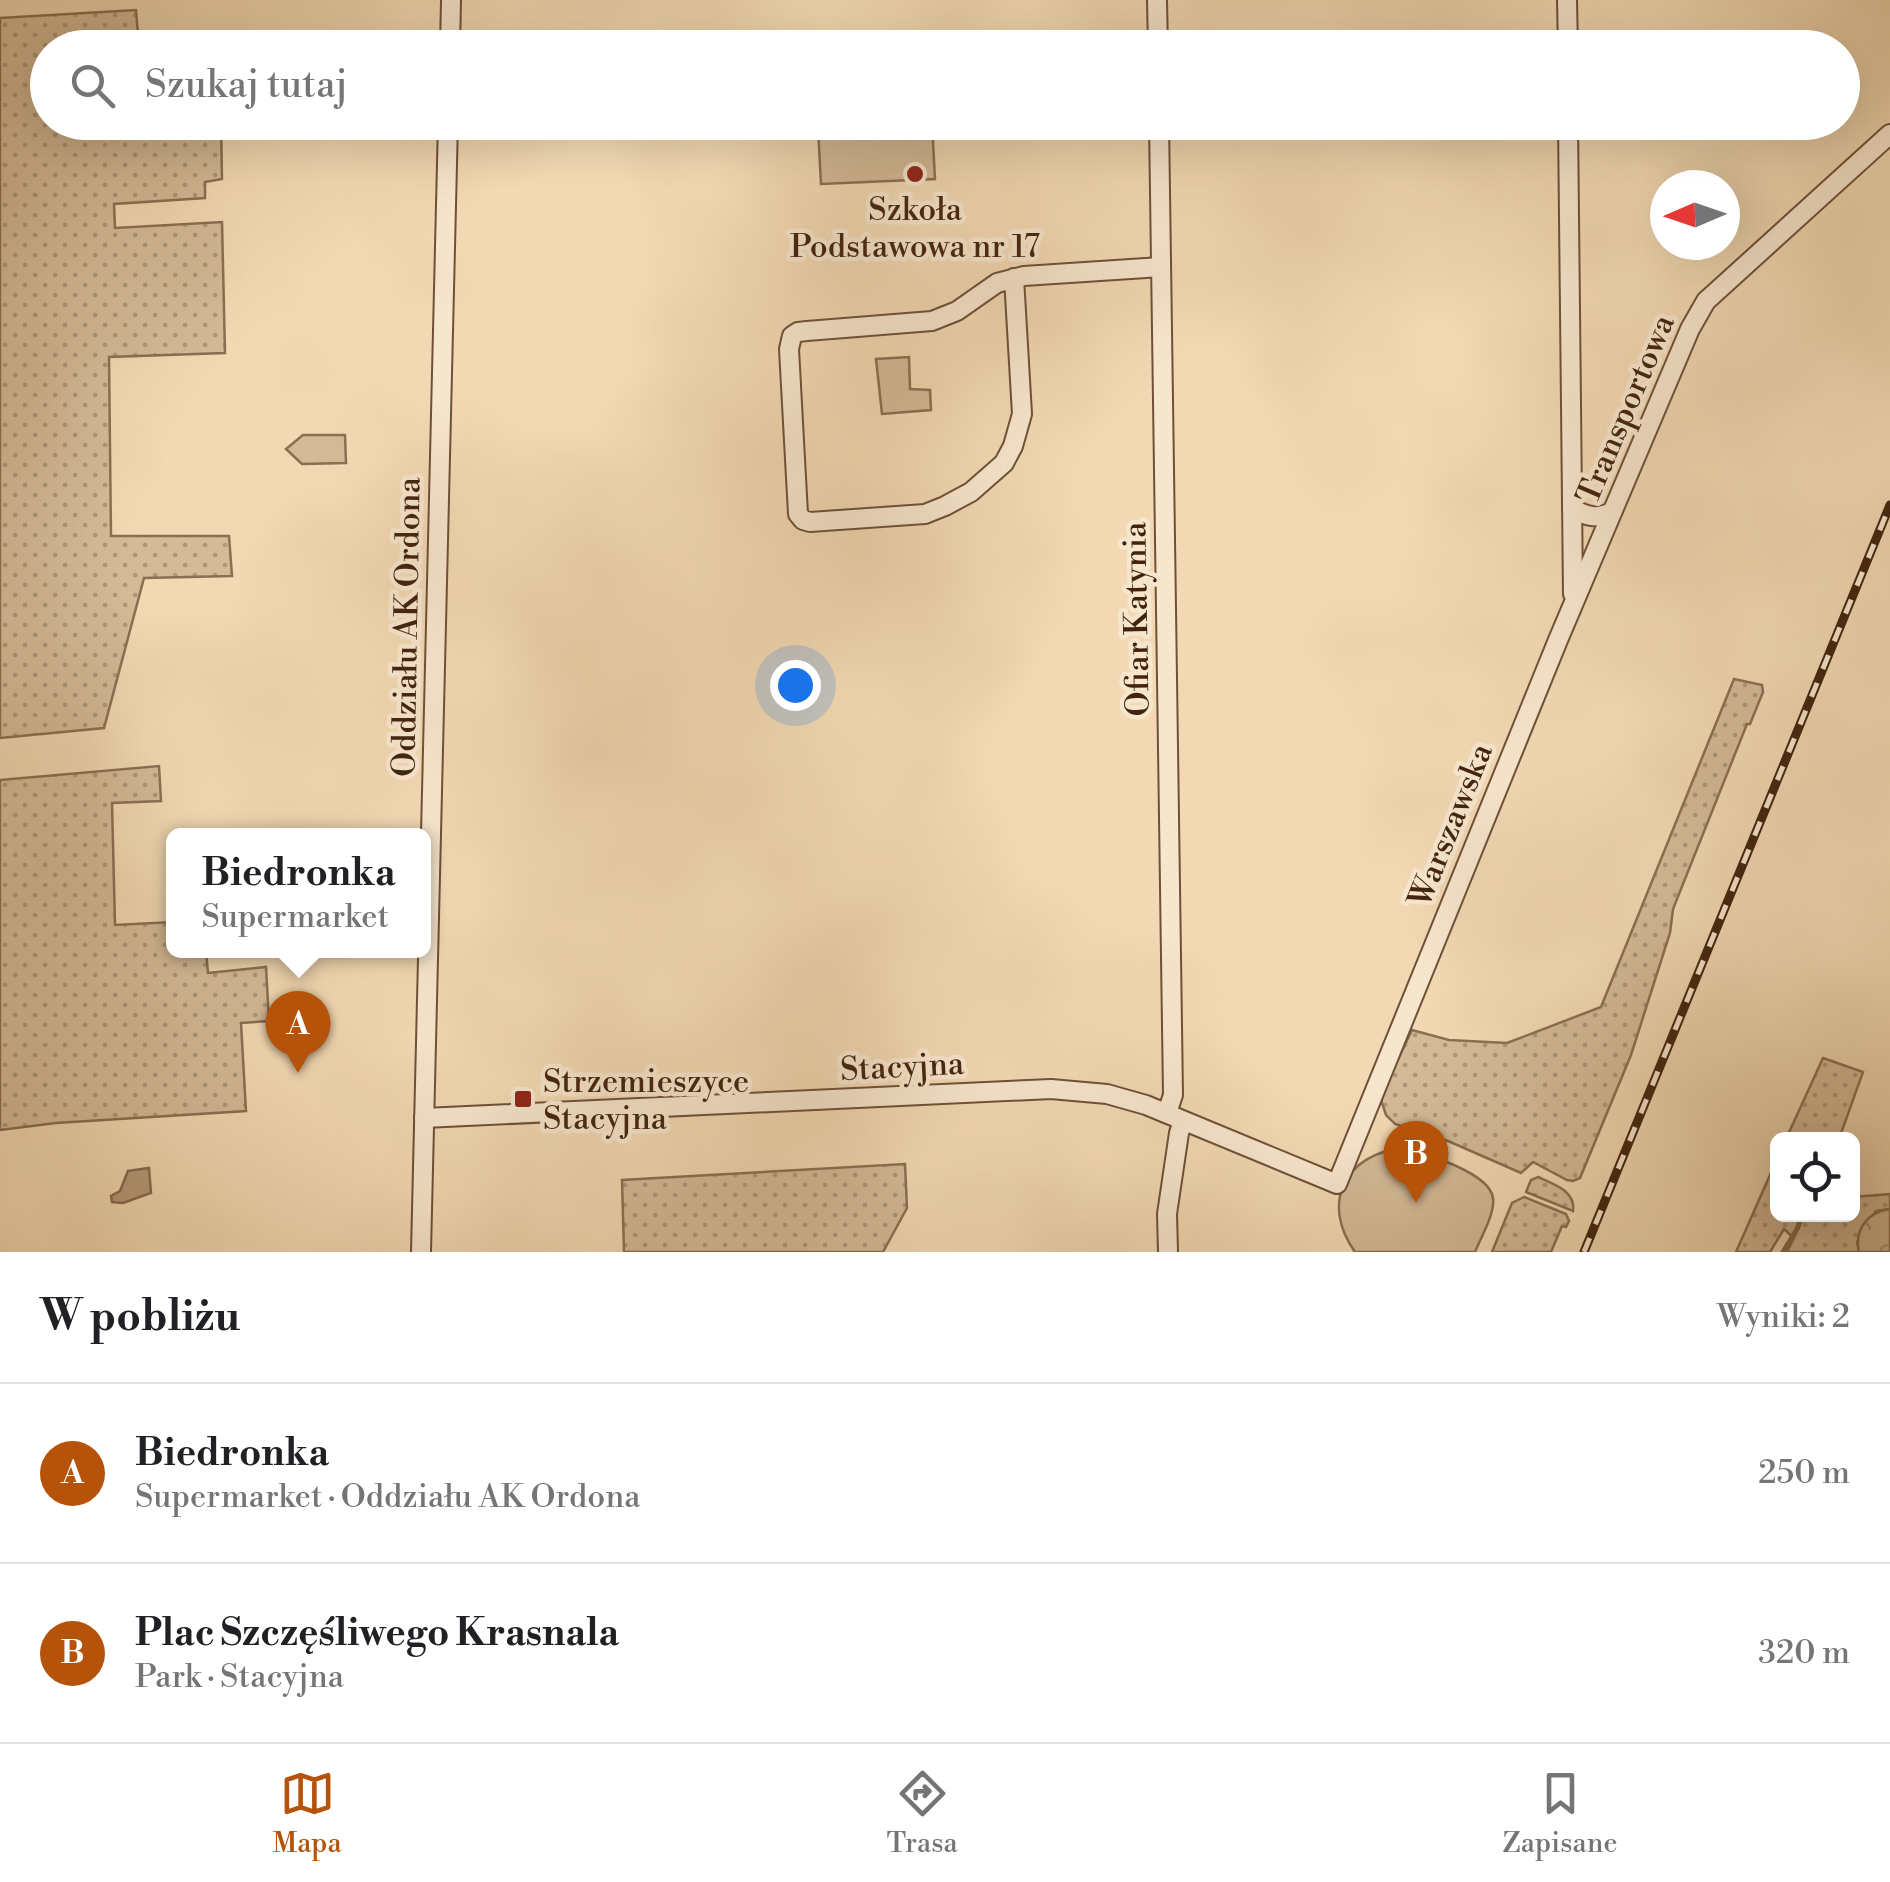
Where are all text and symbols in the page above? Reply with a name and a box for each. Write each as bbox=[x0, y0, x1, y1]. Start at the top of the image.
search box bbox=[30, 30, 1860, 140]
icon: search bbox=[65, 58, 120, 113]
text: Szukaj tutaj bbox=[145, 62, 348, 109]
marker: Szkoła Podstawowa nr 17 bbox=[904, 163, 926, 185]
north arrow bbox=[1650, 170, 1740, 260]
place label: Szkoła Podstawowa nr 17 bbox=[790, 190, 1040, 267]
street label: Transportowa bbox=[1568, 308, 1684, 510]
street label: Oddziału AK Ordona bbox=[384, 476, 430, 777]
street label: Ofiar Katynia bbox=[1115, 520, 1159, 717]
your location bbox=[770, 660, 821, 711]
street label: Warszawska bbox=[1400, 737, 1502, 914]
popup bbox=[166, 828, 431, 958]
text: Biedronka bbox=[201, 850, 396, 897]
text: Supermarket bbox=[201, 897, 389, 937]
pin: A bbox=[266, 990, 330, 1073]
street label: Stacyjna bbox=[839, 1044, 966, 1090]
place label: Strzemieszyce Stacyjna bbox=[543, 1062, 749, 1139]
marker: Strzemieszyce Stacyjna bbox=[512, 1088, 534, 1110]
pin: B bbox=[1384, 1120, 1448, 1203]
map controls bbox=[1770, 1132, 1860, 1222]
button: locate bbox=[1770, 1132, 1860, 1222]
text: W pobliżu bbox=[40, 1291, 240, 1344]
text: Wyniki: 2 bbox=[1717, 1297, 1850, 1337]
text: Biedronka bbox=[135, 1430, 329, 1477]
text: A bbox=[61, 1453, 84, 1493]
text: 250 m bbox=[1758, 1453, 1850, 1493]
text: Supermarket · Oddziału AK Ordona bbox=[135, 1477, 641, 1517]
text: Plac Szczęśliwego Krasnala bbox=[135, 1610, 619, 1657]
text: B bbox=[60, 1633, 85, 1673]
text: 320 m bbox=[1758, 1633, 1850, 1673]
text: Park · Stacyjna bbox=[135, 1657, 344, 1697]
tab: Mapa bbox=[272, 1766, 342, 1861]
tab: Trasa bbox=[887, 1766, 958, 1861]
tab: Zapisane bbox=[1502, 1766, 1618, 1861]

